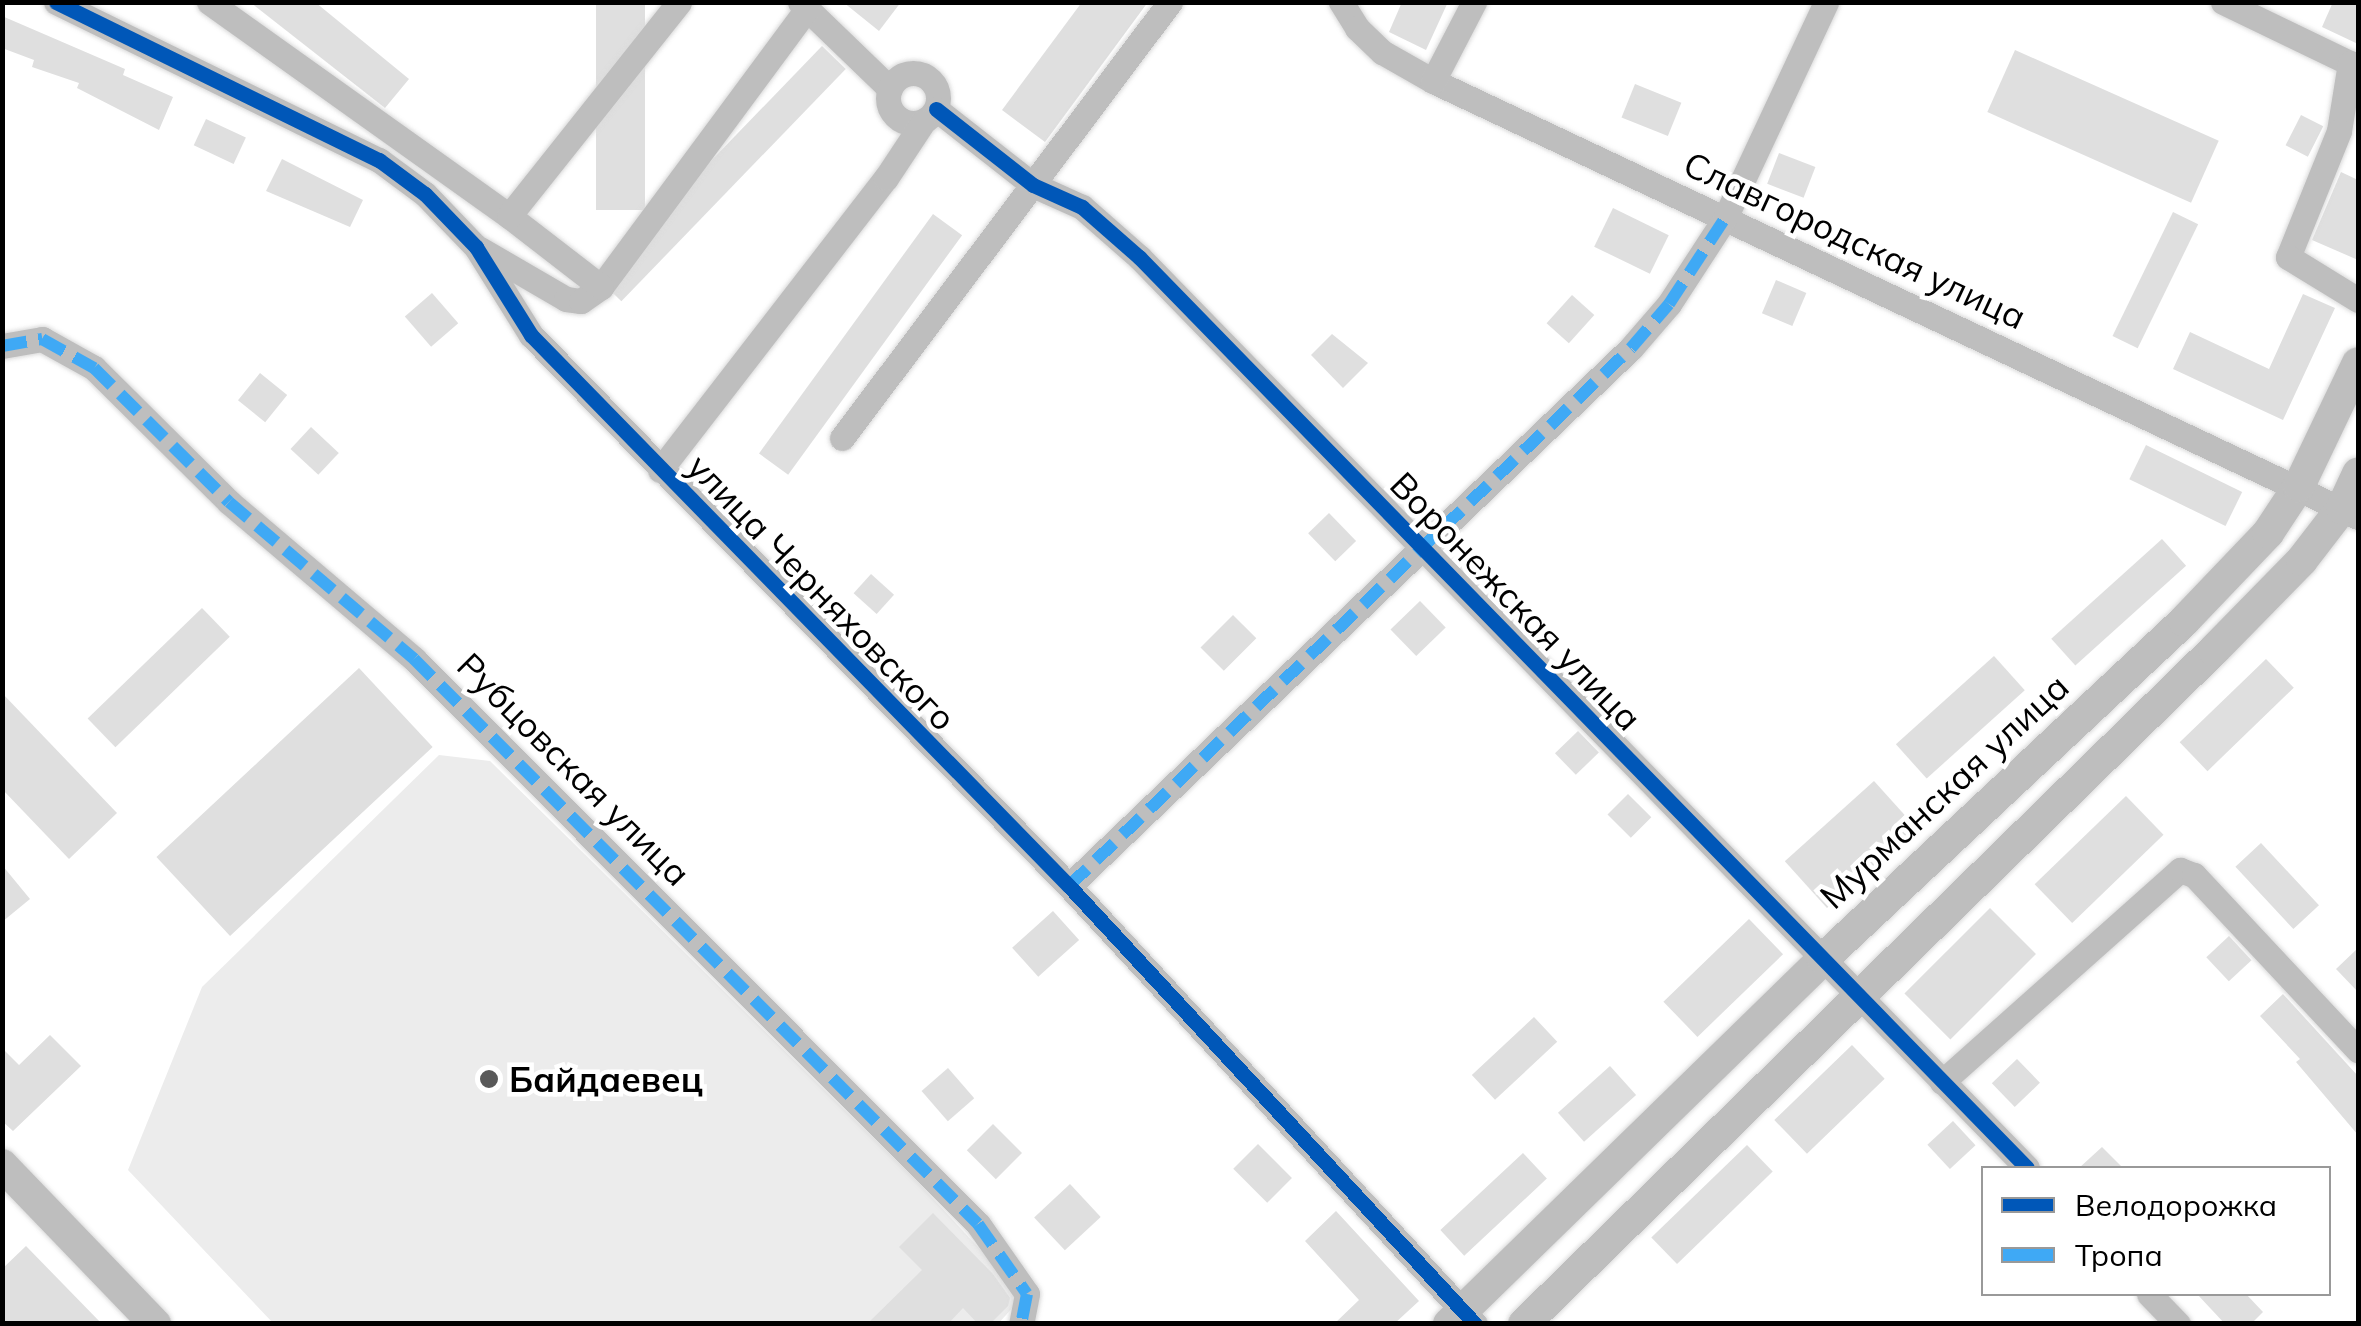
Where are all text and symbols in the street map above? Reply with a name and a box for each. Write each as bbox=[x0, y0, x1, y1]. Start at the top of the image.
street label: Славгородская улица bbox=[1677, 142, 2033, 338]
street label: улица Черняховского bbox=[679, 445, 965, 739]
street label: Воронежская улица bbox=[1382, 463, 1650, 739]
street label: Рубцовская улица bbox=[449, 644, 699, 894]
street label: Мурманская улица bbox=[1811, 665, 2077, 917]
place label: Байдаевец bbox=[509, 1058, 703, 1100]
marker: Байдаевец bbox=[478, 1068, 500, 1090]
legend bbox=[1981, 1166, 2331, 1296]
text: Велодорожка bbox=[2075, 1186, 2277, 1224]
text: Тропа bbox=[2075, 1236, 2163, 1274]

